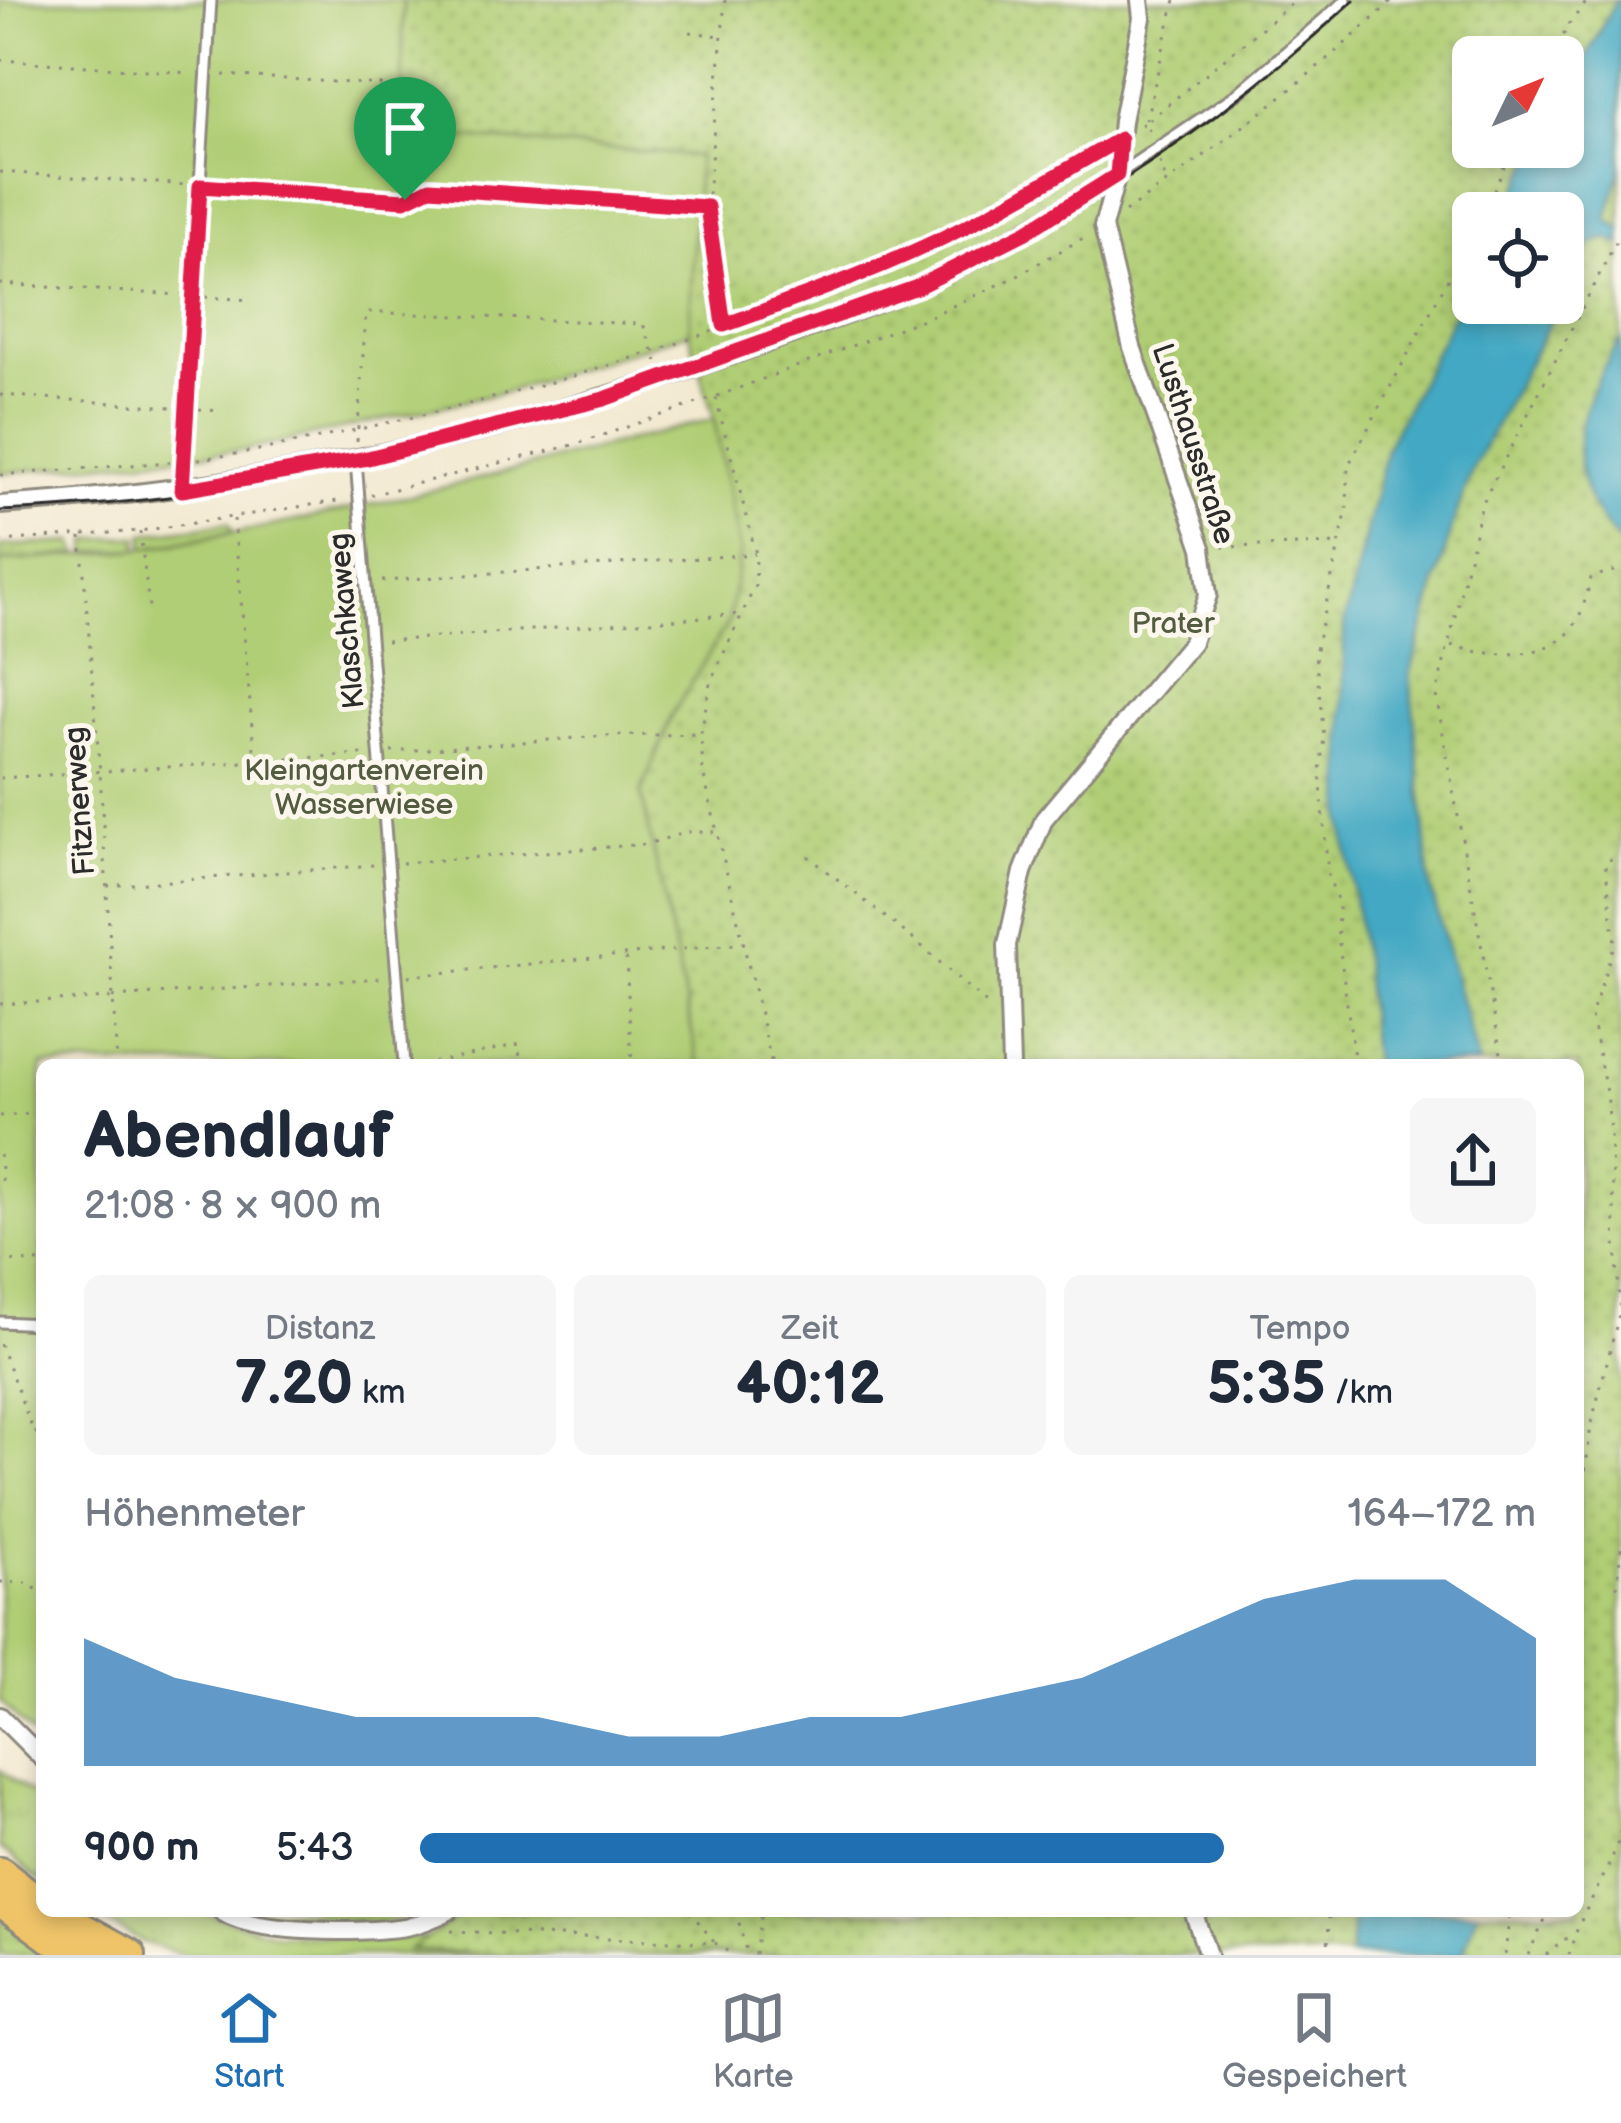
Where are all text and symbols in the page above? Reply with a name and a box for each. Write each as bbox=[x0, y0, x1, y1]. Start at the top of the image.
north arrow bbox=[1452, 36, 1584, 168]
map controls bbox=[1452, 36, 1584, 324]
pin bbox=[354, 77, 456, 200]
icon: arrive bbox=[372, 95, 438, 161]
button: locate bbox=[1452, 192, 1584, 324]
street label: Lusthausstraße bbox=[1144, 339, 1242, 549]
street label: Klaschkaweg bbox=[321, 532, 373, 710]
park label: Prater bbox=[1131, 606, 1216, 642]
street label: Fitznerweg bbox=[57, 725, 103, 877]
park label: Kleingartenverein Wasserwiese bbox=[244, 753, 484, 823]
text: Abendlauf bbox=[84, 1098, 393, 1177]
button: share bbox=[1410, 1098, 1536, 1224]
text: 21:08 · 8 × 900 m bbox=[84, 1183, 381, 1230]
text: Distanz bbox=[265, 1309, 375, 1349]
text: Zeit bbox=[781, 1309, 839, 1349]
text: Tempo bbox=[1249, 1309, 1351, 1349]
text: 7.20 bbox=[235, 1349, 353, 1421]
text: 40:12 bbox=[736, 1349, 884, 1421]
text: 5:35 bbox=[1207, 1349, 1326, 1421]
text: km bbox=[353, 1373, 405, 1413]
text: /km bbox=[1326, 1373, 1393, 1413]
text: Höhenmeter bbox=[84, 1491, 305, 1538]
text: 164–172 m bbox=[1348, 1491, 1536, 1538]
text: 900 m bbox=[84, 1825, 199, 1872]
text: 5:43 bbox=[276, 1825, 354, 1872]
tab: Start bbox=[214, 1985, 284, 2097]
tab: Karte bbox=[713, 1985, 793, 2097]
tab: Gespeichert bbox=[1222, 1985, 1407, 2097]

